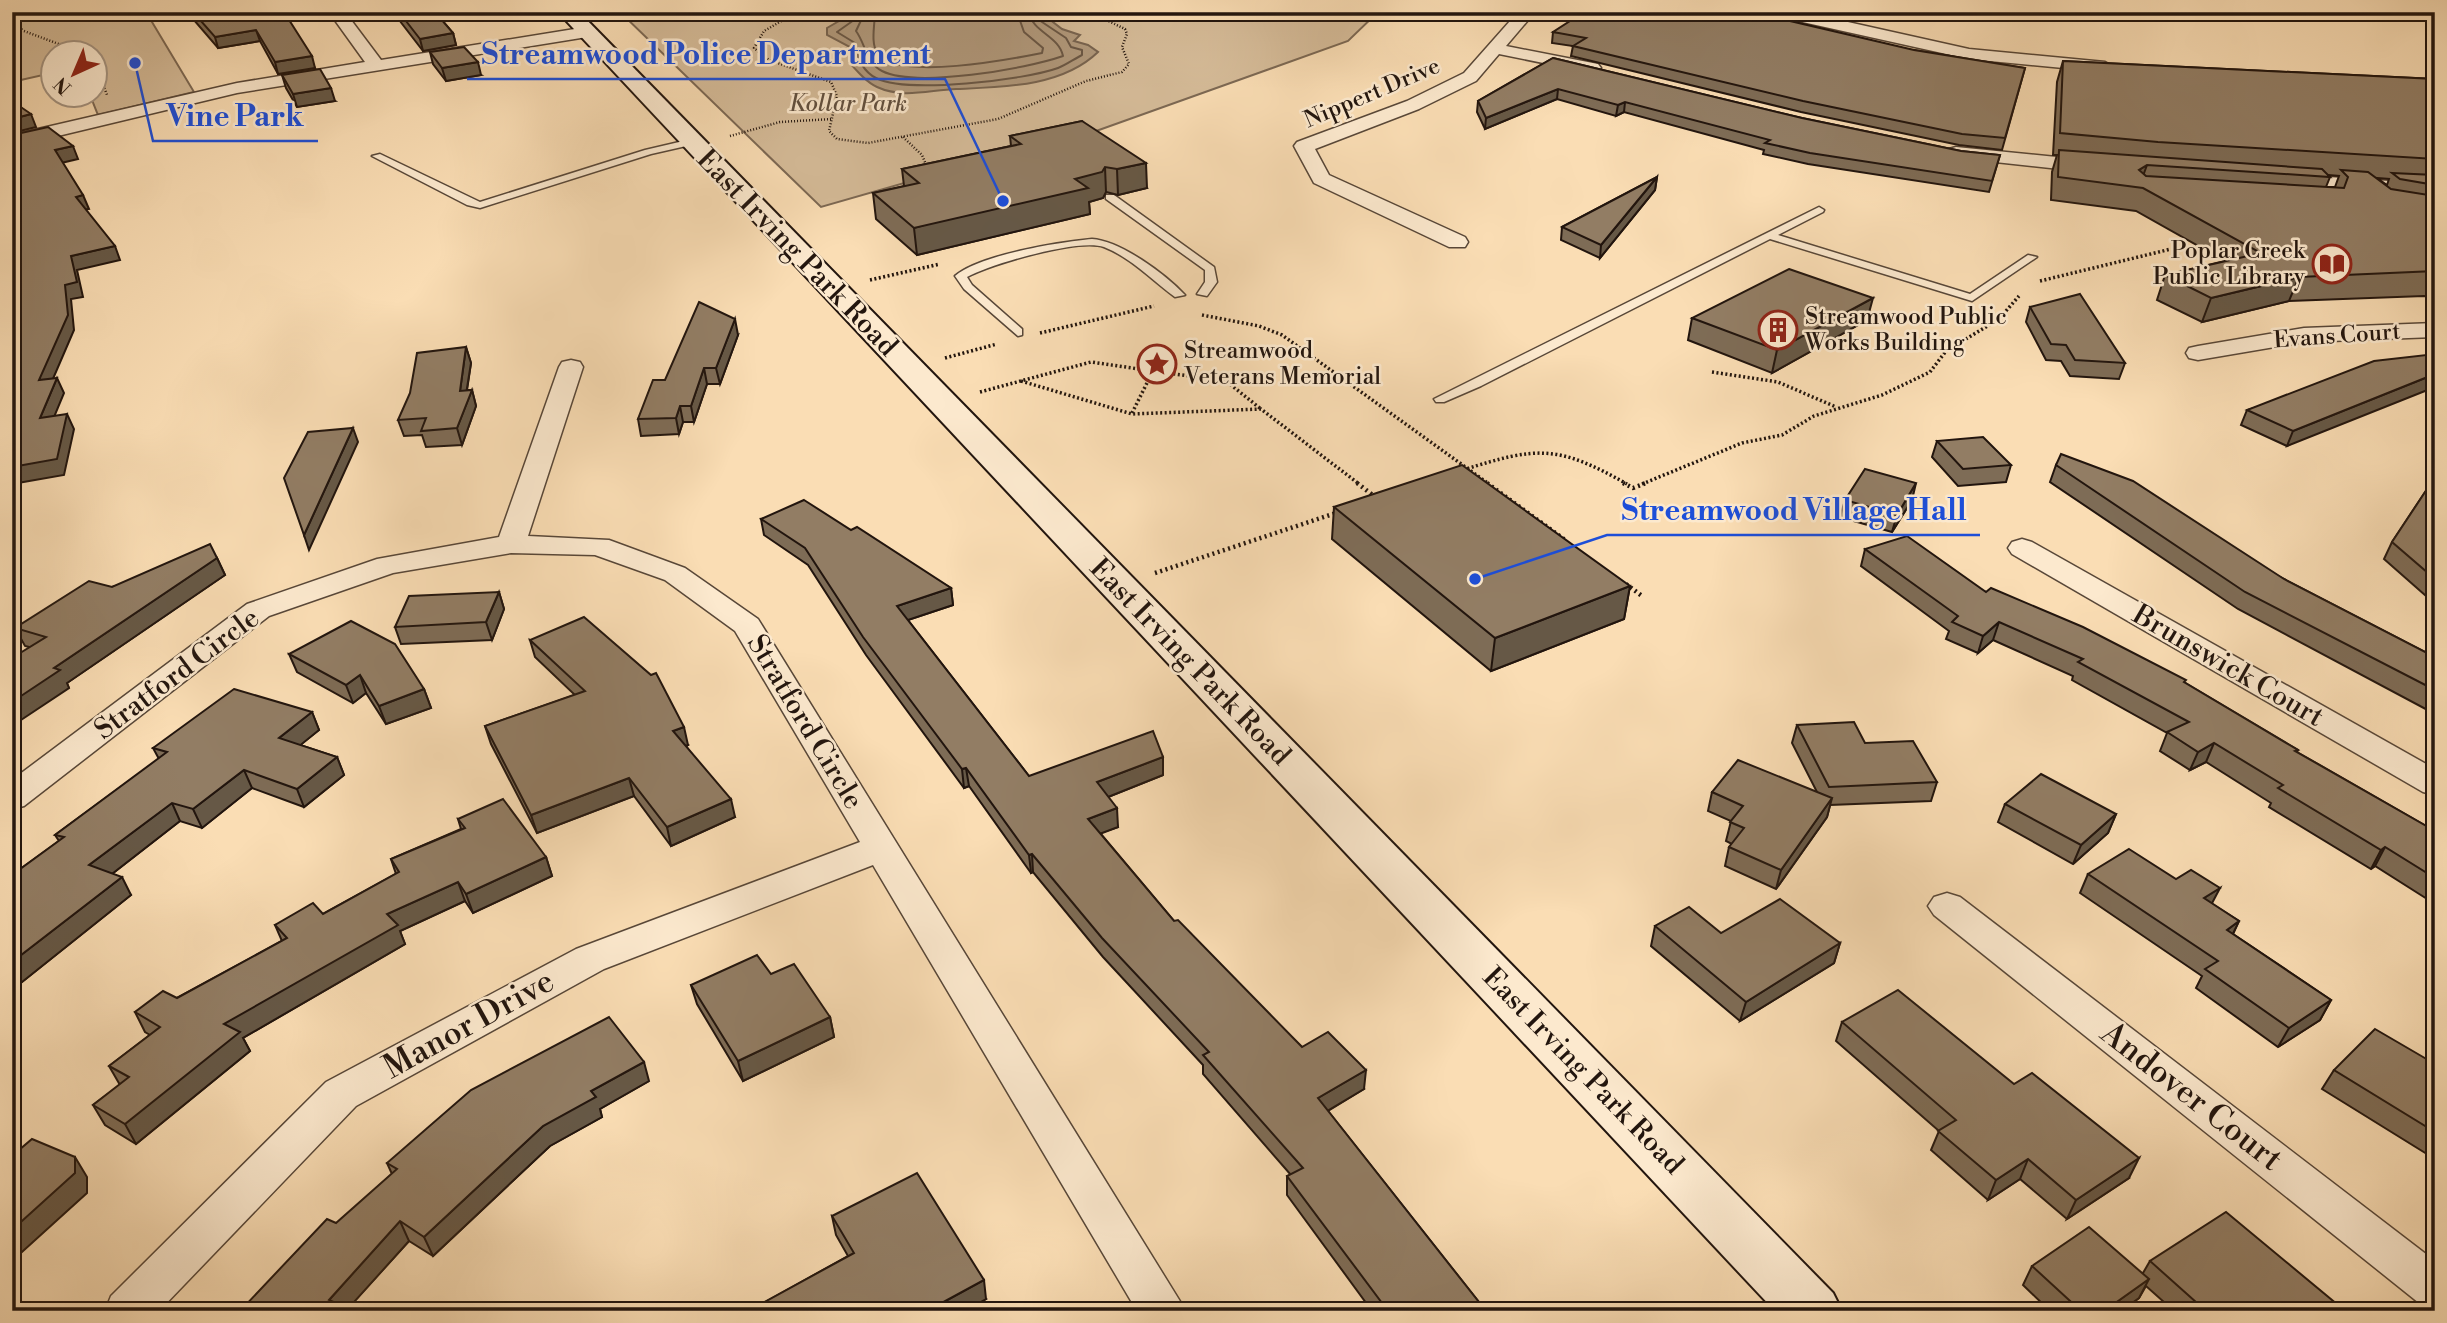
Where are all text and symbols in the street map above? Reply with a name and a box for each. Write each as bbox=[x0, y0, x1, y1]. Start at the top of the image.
callout: Streamwood Police Department bbox=[467, 28, 945, 79]
text: Streamwood Police Department bbox=[481, 36, 931, 74]
north arrow bbox=[38, 38, 108, 108]
street label: Nippert Drive bbox=[1300, 52, 1444, 134]
text: N bbox=[49, 72, 77, 99]
callout: Vine Park bbox=[153, 90, 318, 141]
park label: Kollar Park bbox=[789, 90, 907, 118]
text: Vine Park bbox=[166, 98, 304, 136]
street label: East Irving Park Road bbox=[689, 142, 905, 364]
place label: Poplar Creek Public Library bbox=[2153, 237, 2306, 291]
library icon: Poplar Creek Public Library bbox=[2311, 243, 2353, 285]
place label: Streamwood Public Works Building bbox=[1804, 303, 2007, 357]
building icon: Streamwood Public Works Building bbox=[1757, 309, 1799, 351]
street label: Evans Court bbox=[2273, 318, 2401, 354]
place label: Streamwood Veterans Memorial bbox=[1183, 337, 1381, 391]
place icon: Streamwood Veterans Memorial bbox=[1136, 343, 1178, 385]
callout: Streamwood Village Hall bbox=[1607, 484, 1980, 535]
text: Streamwood Village Hall bbox=[1621, 492, 1967, 530]
street label: East Irving Park Road bbox=[1082, 551, 1298, 773]
street label: Brunswick Court bbox=[2125, 597, 2330, 735]
street label: Stratford Circle bbox=[88, 601, 266, 747]
street label: Stratford Circle bbox=[739, 628, 871, 816]
street label: East Irving Park Road bbox=[1475, 960, 1691, 1182]
street label: Manor Drive bbox=[376, 961, 562, 1089]
street label: Andover Court bbox=[2091, 1013, 2290, 1181]

